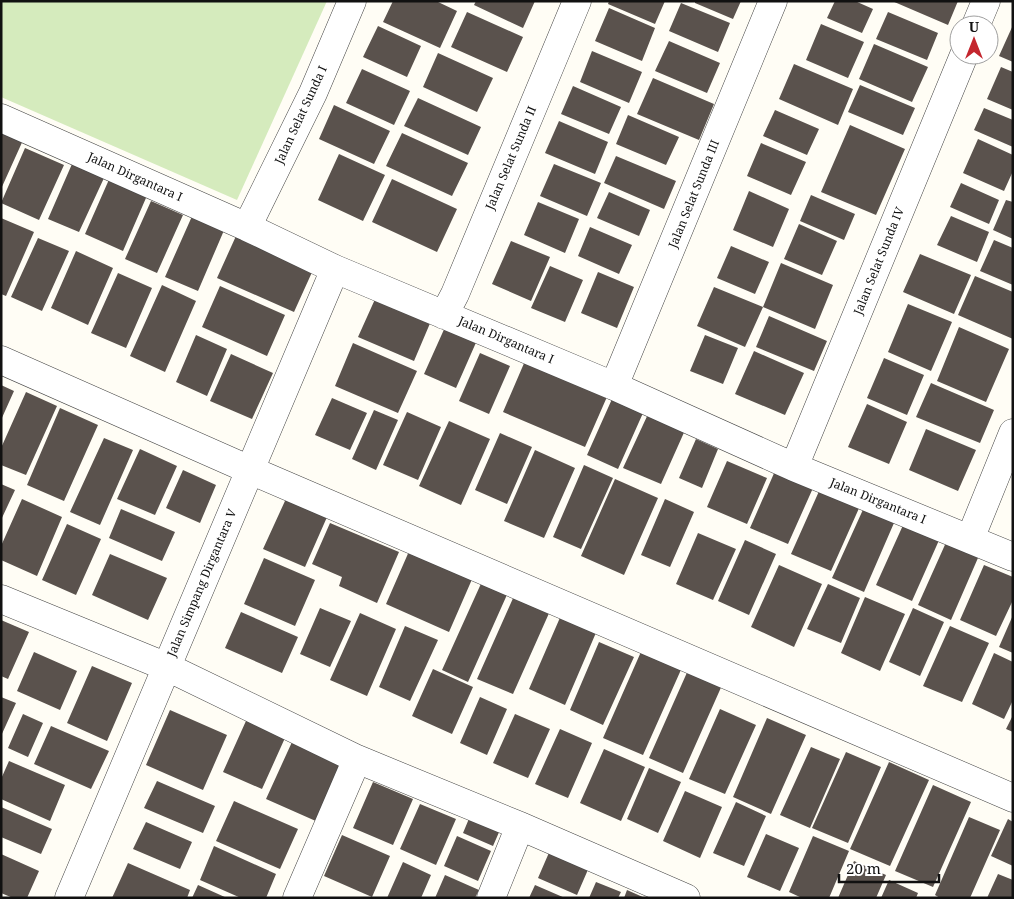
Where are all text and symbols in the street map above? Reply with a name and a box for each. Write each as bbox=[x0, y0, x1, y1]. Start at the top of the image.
north arrow bbox=[949, 15, 999, 65]
text: U bbox=[969, 17, 980, 36]
street label: Jalan Selat Sunda I bbox=[270, 63, 331, 168]
street label: Jalan Selat Sunda II bbox=[481, 103, 540, 213]
street label: Jalan Selat Sunda III bbox=[664, 137, 723, 251]
street label: Jalan Dirgantara I bbox=[84, 148, 185, 205]
street label: Jalan Selat Sunda IV bbox=[849, 204, 908, 318]
street label: Jalan Dirgantara I bbox=[455, 311, 557, 367]
street label: Jalan Dirgantara I bbox=[827, 473, 929, 528]
street label: Jalan Simpang Dirgantara V bbox=[162, 505, 241, 660]
scale bar bbox=[839, 852, 939, 884]
text: 20 m bbox=[846, 858, 881, 878]

